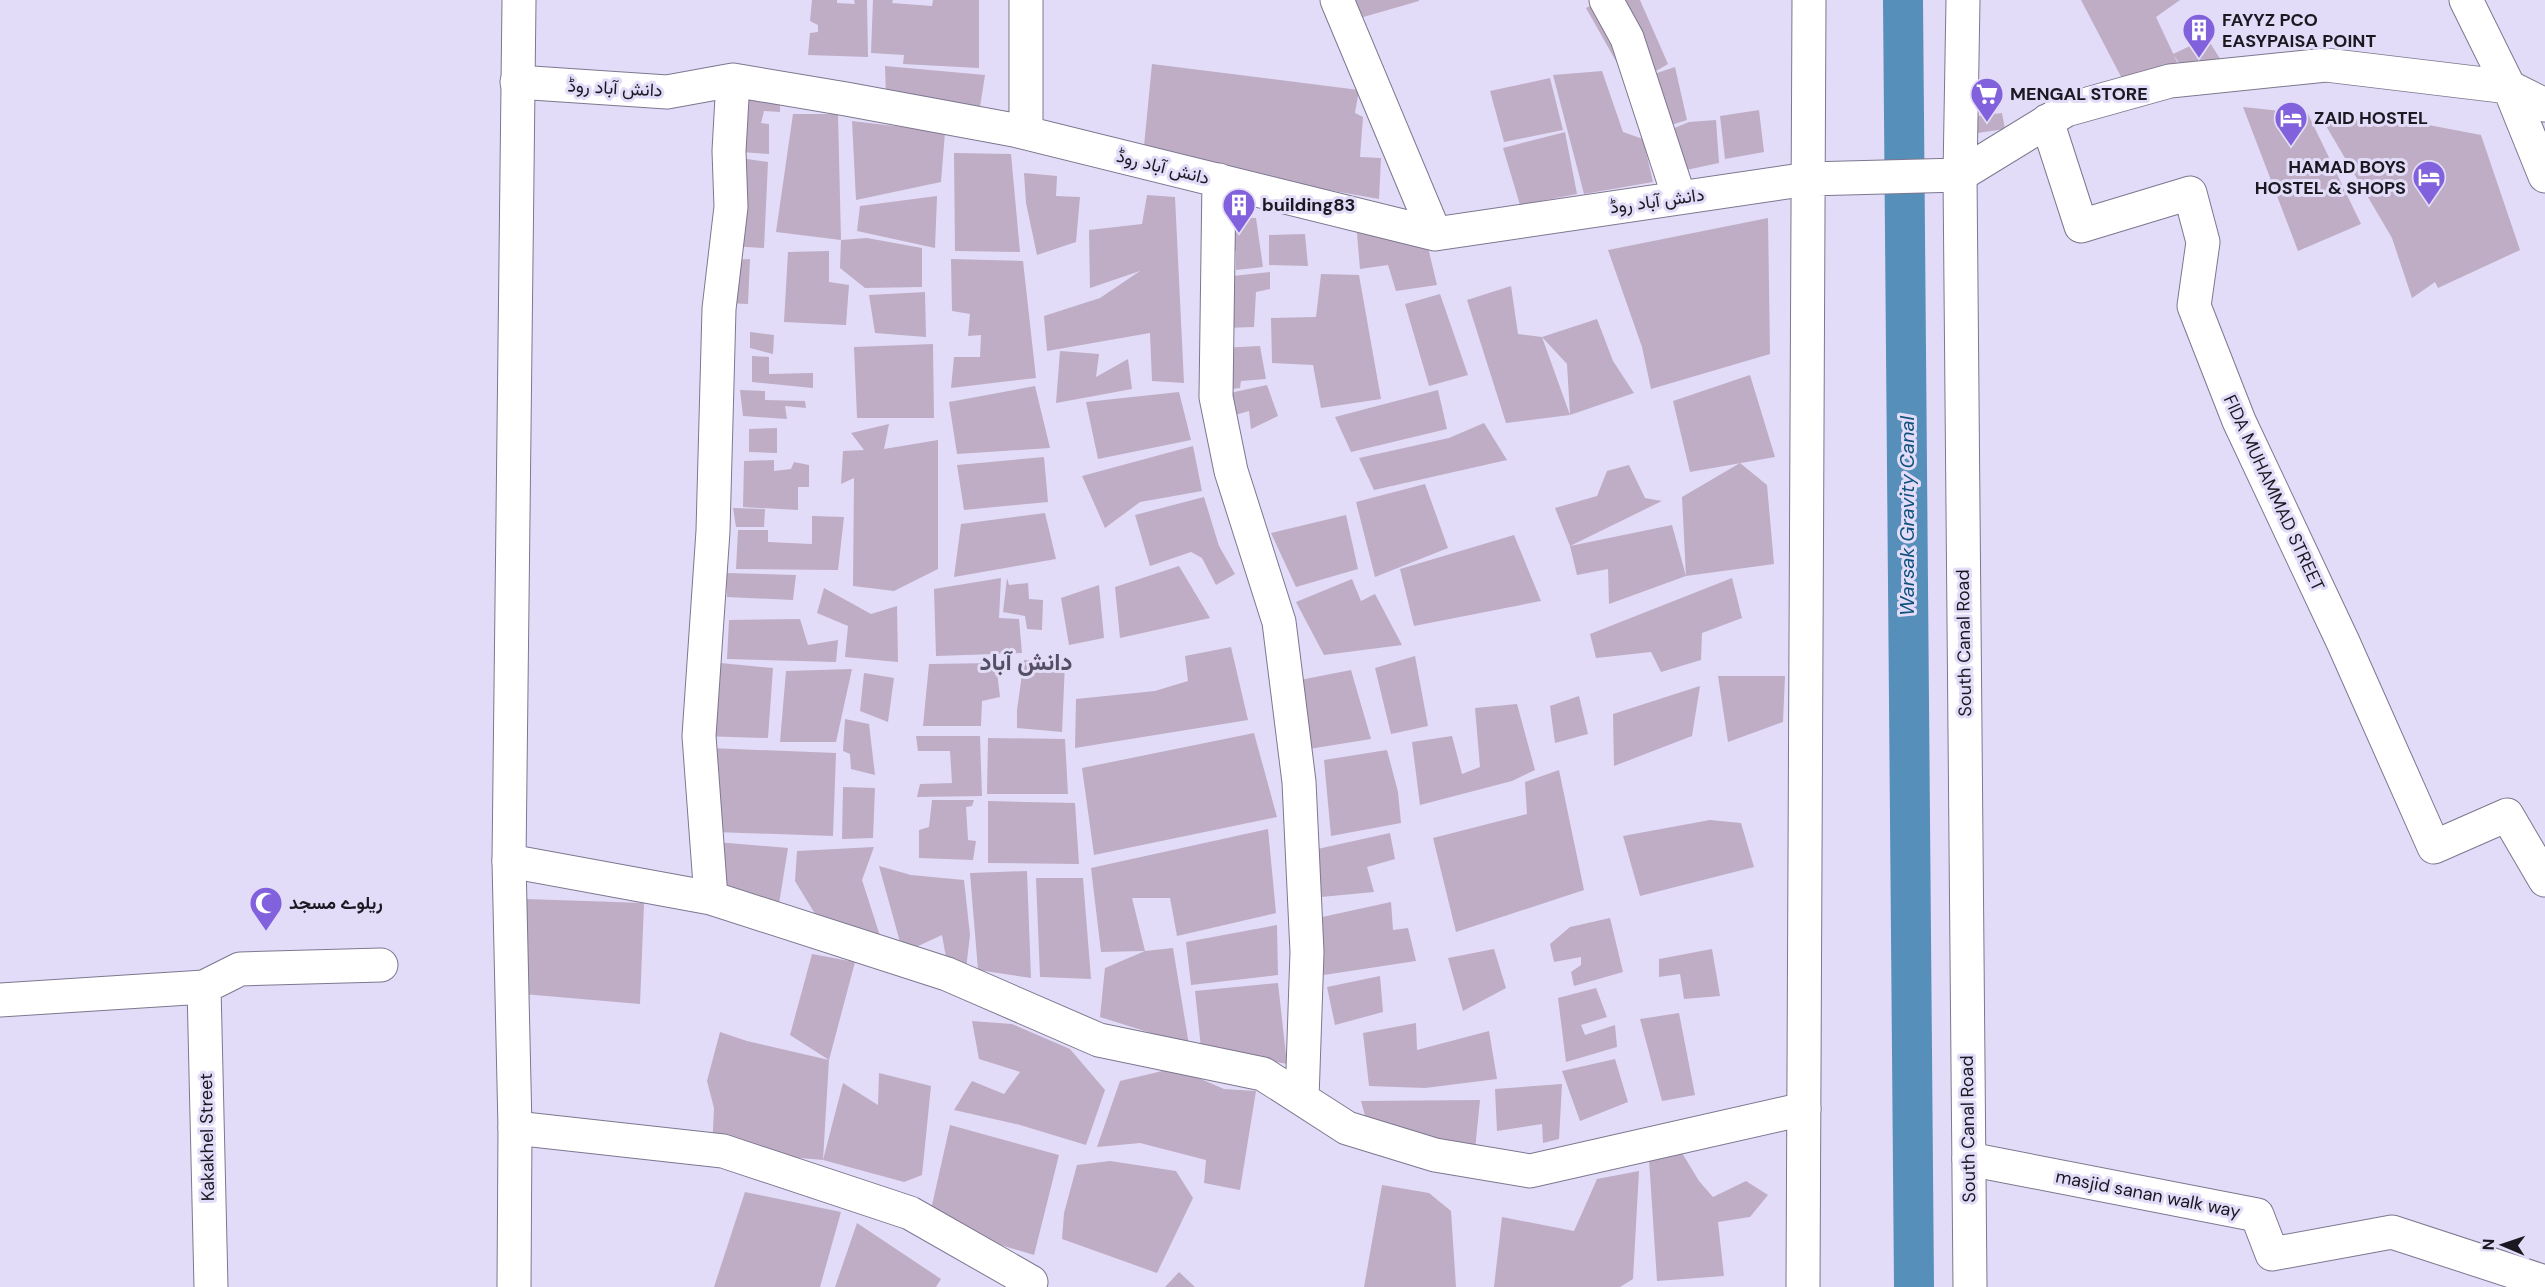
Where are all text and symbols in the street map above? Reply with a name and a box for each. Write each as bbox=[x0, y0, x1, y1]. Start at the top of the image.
place label: FAYYZ PCO EASYPAISA POINT bbox=[2222, 8, 2376, 53]
building icon: FAYYZ PCO EASYPAISA POINT bbox=[2181, 12, 2217, 59]
street label: دانش آباد روڈ bbox=[567, 74, 663, 102]
supermarket icon: MENGAL STORE bbox=[1969, 76, 2005, 123]
place label: MENGAL STORE bbox=[2010, 82, 2148, 106]
hotel icon: ZAID HOSTEL bbox=[2273, 100, 2309, 147]
place label: ZAID HOSTEL bbox=[2314, 106, 2428, 130]
street label: دانش آباد روڈ bbox=[1114, 144, 1212, 190]
place label: HAMAD BOYS HOSTEL & SHOPS bbox=[2255, 155, 2406, 200]
hotel icon: HAMAD BOYS HOSTEL & SHOPS bbox=[2411, 159, 2447, 206]
street label: دانش آباد روڈ bbox=[1608, 183, 1706, 219]
building icon: building83 bbox=[1221, 187, 1257, 234]
place label: building83 bbox=[1262, 193, 1355, 217]
street label: FIDA MUHAMMAD STREET bbox=[2218, 391, 2330, 595]
water label: Warsak Gravity Canal bbox=[1894, 416, 1920, 616]
street label: South Canal Road bbox=[1951, 569, 1977, 717]
district label: دانش آباد bbox=[980, 646, 1072, 677]
mosque icon: ریلوے مسجد bbox=[248, 885, 284, 932]
place label: ریلوے مسجد bbox=[289, 891, 383, 915]
street label: South Canal Road bbox=[1955, 1055, 1981, 1203]
street label: Kakakhel Street bbox=[194, 1073, 220, 1201]
street label: masjid sanan walk way bbox=[2054, 1164, 2242, 1224]
north arrow bbox=[2473, 1215, 2533, 1275]
text: N bbox=[2478, 1238, 2499, 1251]

